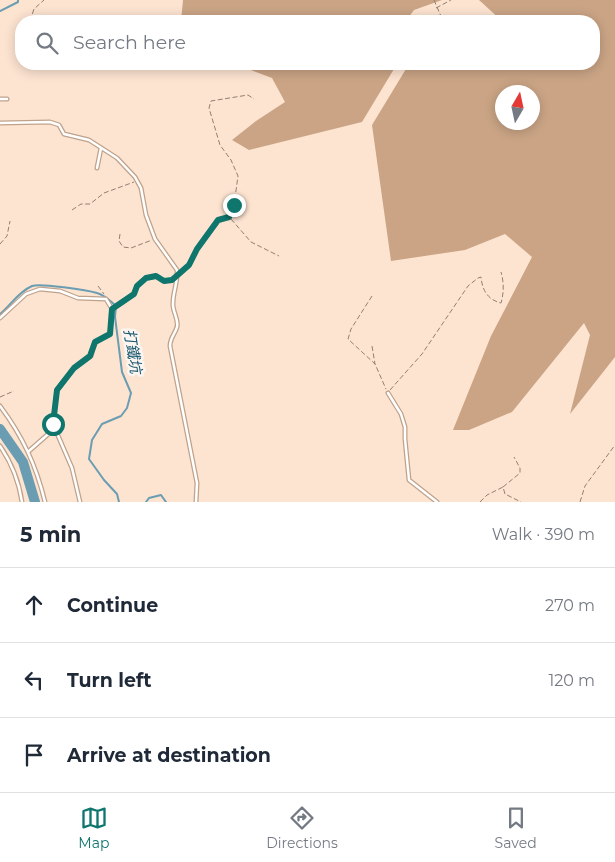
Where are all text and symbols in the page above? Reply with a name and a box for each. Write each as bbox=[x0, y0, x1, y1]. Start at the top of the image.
search box bbox=[15, 15, 600, 70]
icon: search bbox=[33, 29, 61, 57]
text: Search here bbox=[73, 31, 186, 54]
north arrow bbox=[495, 85, 540, 130]
route end bbox=[223, 194, 246, 217]
water label: 打鐵坑 bbox=[120, 327, 146, 377]
route start bbox=[42, 413, 65, 436]
text: 5 min bbox=[20, 522, 81, 547]
text: Walk · 390 m bbox=[492, 525, 595, 544]
icon: ahead bbox=[20, 591, 48, 619]
text: Continue bbox=[67, 594, 158, 617]
text: 270 m bbox=[545, 596, 595, 615]
icon: left bbox=[20, 666, 48, 694]
text: Turn left bbox=[67, 669, 152, 692]
text: 120 m bbox=[548, 671, 595, 690]
icon: arrive bbox=[20, 741, 48, 769]
text: Arrive at destination bbox=[67, 744, 271, 767]
tab: Map bbox=[78, 804, 109, 852]
tab: Directions bbox=[266, 804, 338, 852]
tab: Saved bbox=[495, 804, 537, 852]

